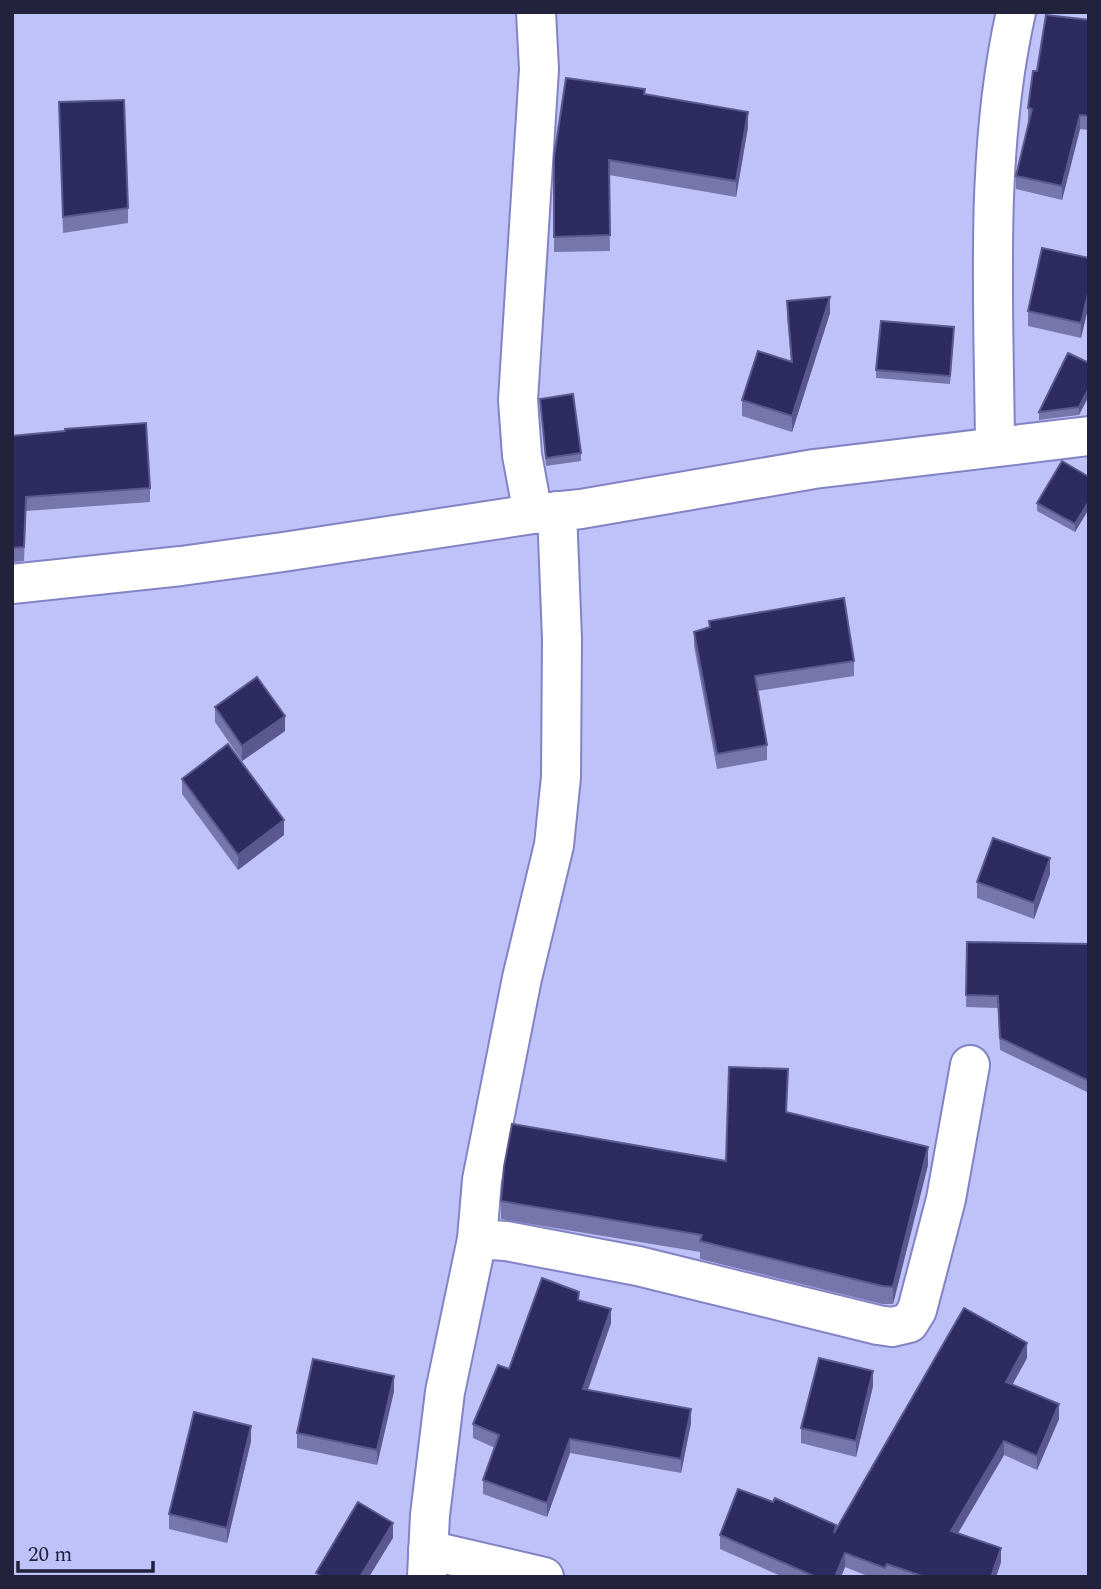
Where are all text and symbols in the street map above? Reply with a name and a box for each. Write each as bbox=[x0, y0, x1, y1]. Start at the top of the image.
scale bar bbox=[18, 1530, 152, 1574]
text: 20 m bbox=[28, 1539, 72, 1571]

